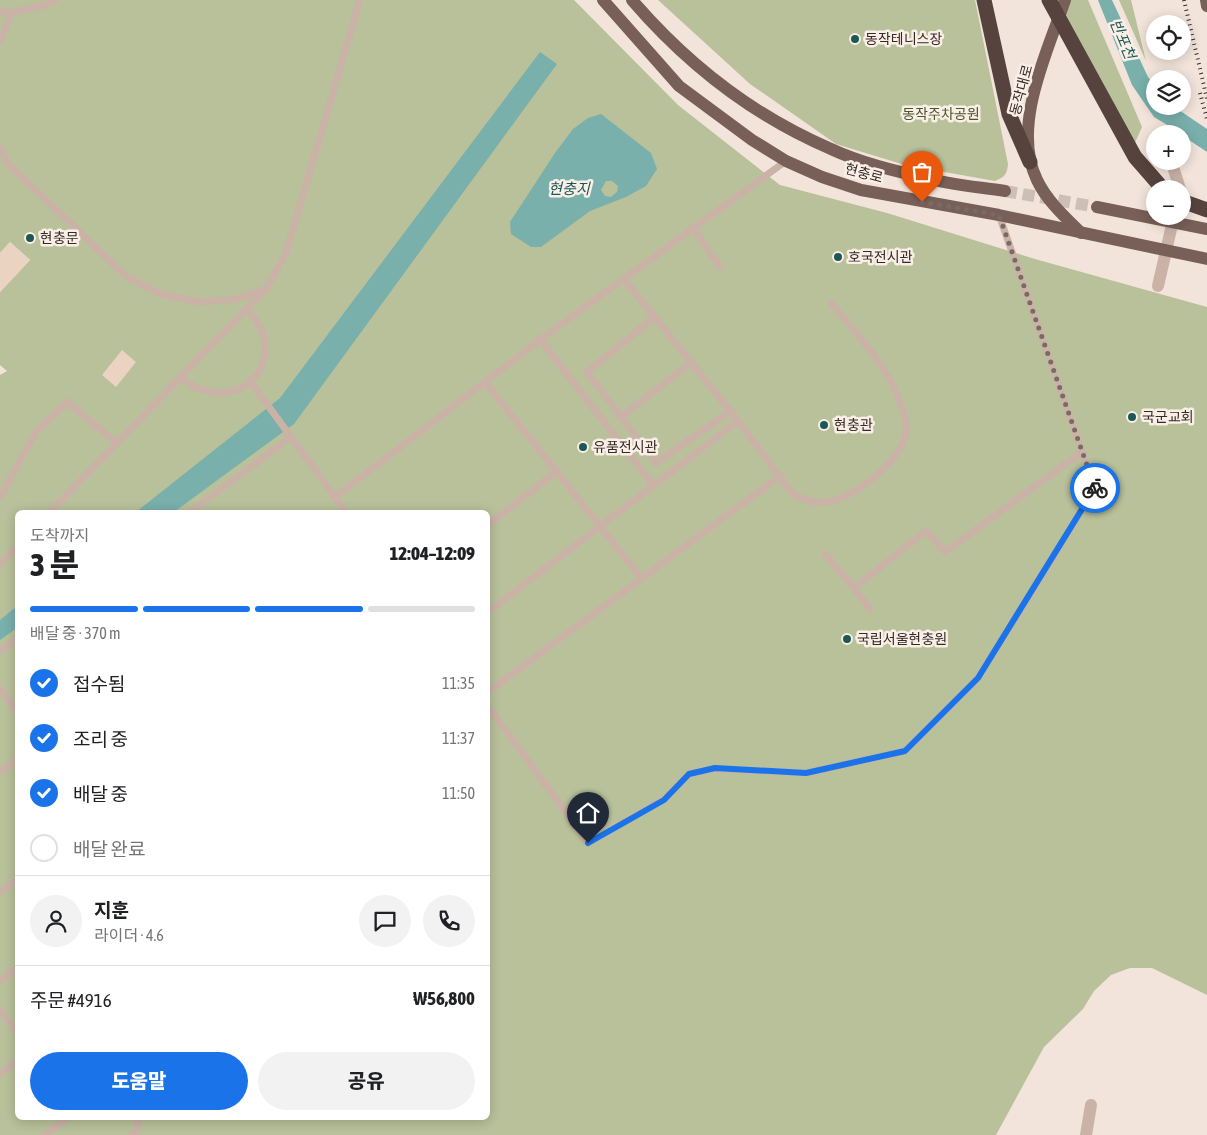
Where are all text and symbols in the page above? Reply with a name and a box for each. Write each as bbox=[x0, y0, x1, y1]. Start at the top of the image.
map controls bbox=[1146, 15, 1191, 225]
button: locate bbox=[1146, 15, 1191, 60]
water label: 반포천 bbox=[1107, 17, 1140, 63]
place label: 동작테니스장 bbox=[865, 31, 942, 47]
marker: 동작테니스장 bbox=[849, 33, 861, 45]
street label: 동작대로 bbox=[1007, 63, 1035, 117]
button: layers bbox=[1146, 70, 1191, 115]
park label: 동작주차공원 bbox=[902, 106, 980, 122]
button: + bbox=[1146, 125, 1191, 170]
pin bbox=[901, 151, 943, 202]
icon: bag bbox=[908, 158, 936, 186]
street label: 현충로 bbox=[843, 160, 885, 186]
water label: 현충지 bbox=[548, 180, 591, 197]
button: − bbox=[1146, 180, 1191, 225]
place label: 현충문 bbox=[40, 230, 79, 246]
marker: 현충문 bbox=[24, 232, 36, 244]
place label: 호국전시관 bbox=[848, 249, 913, 265]
marker: 호국전시관 bbox=[832, 251, 844, 263]
place label: 국군교회 bbox=[1142, 409, 1194, 425]
marker: 국군교회 bbox=[1126, 411, 1138, 423]
place label: 현충관 bbox=[834, 417, 873, 433]
marker: 현충관 bbox=[818, 419, 830, 431]
place label: 유품전시관 bbox=[593, 439, 658, 455]
marker: 유품전시관 bbox=[577, 441, 589, 453]
courier bbox=[1070, 463, 1120, 513]
icon: bike bbox=[1081, 474, 1109, 502]
text: 도착까지 bbox=[30, 526, 89, 544]
text: 12:04–12:09 bbox=[389, 542, 475, 564]
text: 3 분 bbox=[30, 546, 79, 583]
text: 배달 중 · 370 m bbox=[30, 624, 120, 642]
place label: 국립서울현충원 bbox=[857, 631, 947, 647]
marker: 국립서울현충원 bbox=[841, 633, 853, 645]
icon: check bbox=[30, 669, 58, 697]
text: 접수됨 bbox=[73, 673, 125, 695]
text: 11:35 bbox=[442, 674, 475, 692]
icon: check bbox=[30, 724, 58, 752]
text: 조리 중 bbox=[73, 728, 128, 750]
text: 11:37 bbox=[442, 729, 475, 747]
icon: check bbox=[30, 779, 58, 807]
text: 배달 중 bbox=[73, 783, 128, 805]
text: 11:50 bbox=[442, 784, 475, 802]
pin bbox=[567, 792, 609, 843]
icon: home bbox=[574, 799, 602, 827]
text: 배달 완료 bbox=[73, 838, 146, 860]
button: person bbox=[30, 895, 82, 947]
button: chat bbox=[359, 895, 411, 947]
button: phone bbox=[423, 895, 475, 947]
text: 지훈 bbox=[94, 899, 129, 921]
text: 라이더 · 4.6 bbox=[94, 926, 164, 944]
text: ₩56,800 bbox=[413, 987, 475, 1009]
text: 주문 #4916 bbox=[30, 989, 112, 1011]
button: 도움말 bbox=[30, 1052, 248, 1110]
button: 공유 bbox=[258, 1052, 475, 1110]

